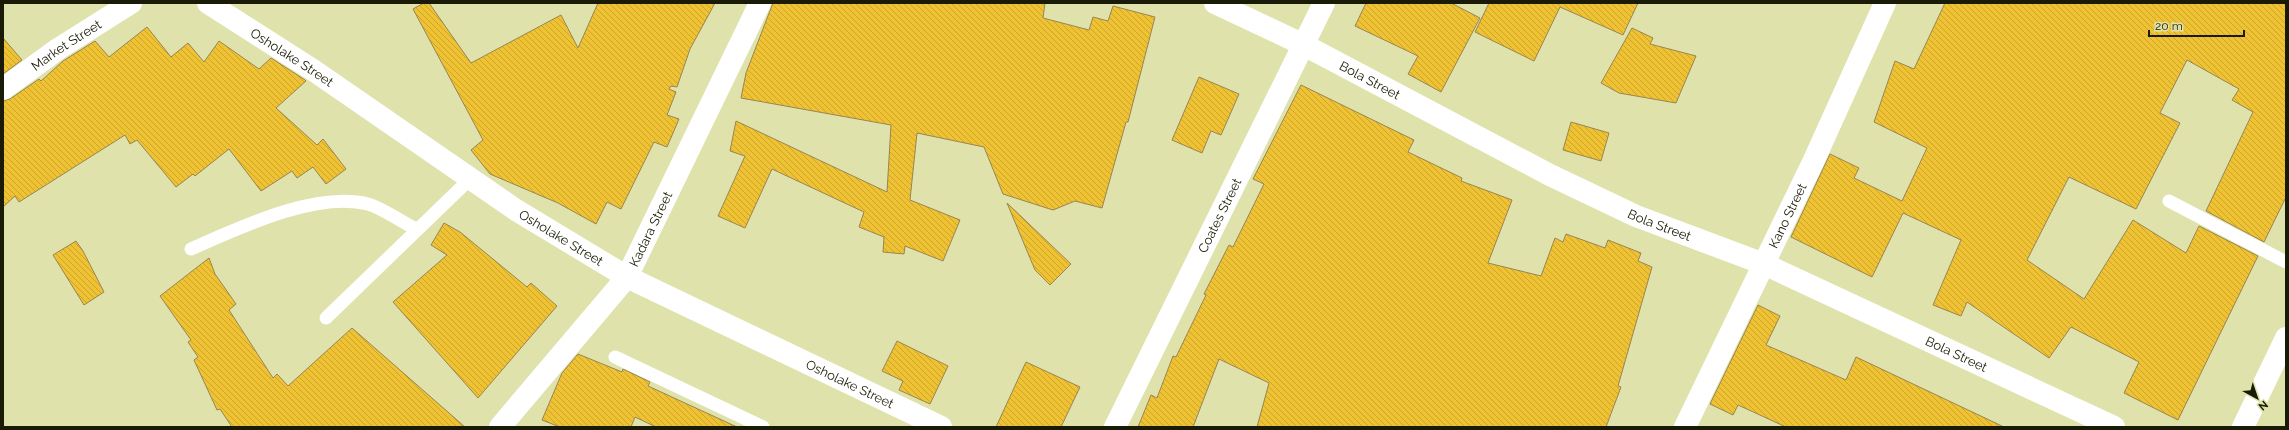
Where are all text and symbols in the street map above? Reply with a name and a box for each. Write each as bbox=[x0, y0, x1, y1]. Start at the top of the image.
scale bar bbox=[2149, 12, 2244, 38]
street label: Market Street bbox=[28, 16, 105, 74]
text: 20 m bbox=[2155, 19, 2183, 33]
street label: Osholake Street bbox=[248, 25, 337, 90]
street label: Bola Street bbox=[1337, 58, 1403, 103]
street label: Coates Street bbox=[1195, 175, 1245, 255]
street label: Kano Street bbox=[1766, 180, 1810, 250]
street label: Kadara Street bbox=[626, 189, 676, 269]
street label: Bola Street bbox=[1625, 206, 1694, 244]
street label: Osholake Street bbox=[516, 207, 606, 269]
street label: Bola Street bbox=[1923, 333, 1990, 375]
street label: Osholake Street bbox=[803, 357, 897, 412]
north arrow bbox=[2237, 378, 2277, 418]
text: N bbox=[2256, 398, 2271, 413]

